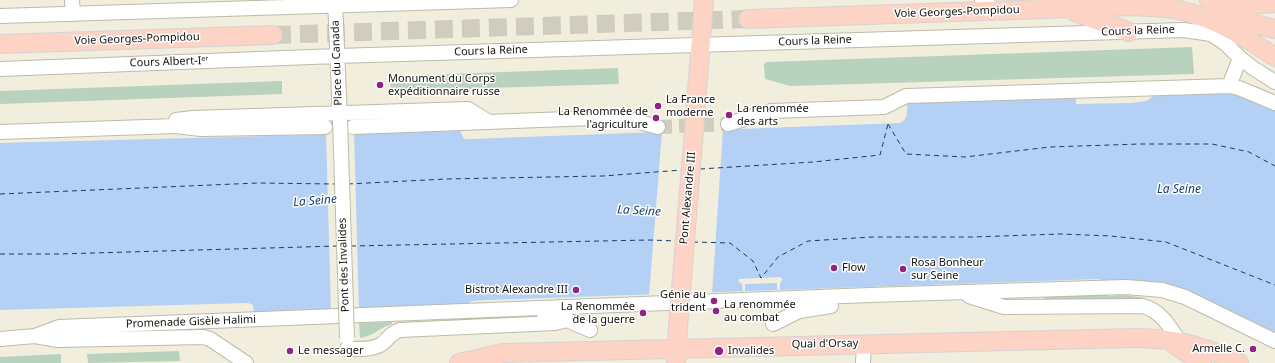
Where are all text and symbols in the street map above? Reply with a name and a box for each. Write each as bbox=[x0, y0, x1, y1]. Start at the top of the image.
street label: Voie Georges-Pompidou bbox=[894, 3, 1020, 21]
street label: Place du Canada bbox=[329, 20, 345, 106]
street label: Cours la Reine bbox=[1101, 23, 1175, 39]
street label: Voie Georges-Pompidou bbox=[74, 30, 200, 48]
street label: Cours la Reine bbox=[778, 33, 852, 49]
street label: Cours la Reine bbox=[454, 43, 528, 59]
street label: Cours Albert-Iᵉʳ bbox=[129, 54, 209, 70]
place label: Monument du Corps expéditionnaire russe bbox=[388, 72, 500, 98]
marker: Monument du Corps expéditionnaire russe bbox=[375, 80, 385, 90]
place label: La France moderne bbox=[666, 93, 715, 119]
marker: La France moderne bbox=[653, 101, 663, 111]
place label: La renommée des arts bbox=[737, 102, 809, 128]
place label: La Renommée de l'agriculture bbox=[558, 105, 648, 131]
marker: La renommée des arts bbox=[724, 110, 734, 120]
marker: La Renommée de l'agriculture bbox=[651, 113, 661, 123]
street label: Pont Alexandre III bbox=[677, 151, 699, 245]
water label: La Seine bbox=[1157, 183, 1201, 197]
water label: La Seine bbox=[293, 192, 337, 210]
water label: La Seine bbox=[617, 203, 661, 219]
street label: Pont des Invalides bbox=[336, 218, 352, 312]
place label: Rosa Bonheur sur Seine bbox=[911, 256, 984, 282]
place label: Flow bbox=[842, 261, 866, 275]
marker: Flow bbox=[829, 263, 839, 273]
marker: Rosa Bonheur sur Seine bbox=[898, 264, 908, 274]
place label: Bistrot Alexandre III bbox=[465, 283, 568, 297]
marker: Bistrot Alexandre III bbox=[571, 285, 581, 295]
place label: Génie au trident bbox=[660, 288, 706, 314]
marker: Génie au trident bbox=[709, 296, 719, 306]
place label: La renommée au combat bbox=[724, 298, 796, 324]
place label: La Renommée de la guerre bbox=[561, 300, 635, 326]
marker: La renommée au combat bbox=[711, 306, 721, 316]
marker: La Renommée de la guerre bbox=[638, 308, 648, 318]
street label: Promenade Gisèle Halimi bbox=[126, 313, 256, 331]
street label: Quai d'Orsay bbox=[792, 337, 858, 351]
place label: Armelle C. bbox=[1192, 342, 1245, 356]
place label: Le messager bbox=[298, 344, 364, 358]
place label: Invalides bbox=[728, 344, 774, 358]
marker: Armelle C. bbox=[1248, 344, 1258, 354]
marker: Invalides bbox=[713, 345, 725, 357]
marker: Le messager bbox=[285, 346, 295, 356]

